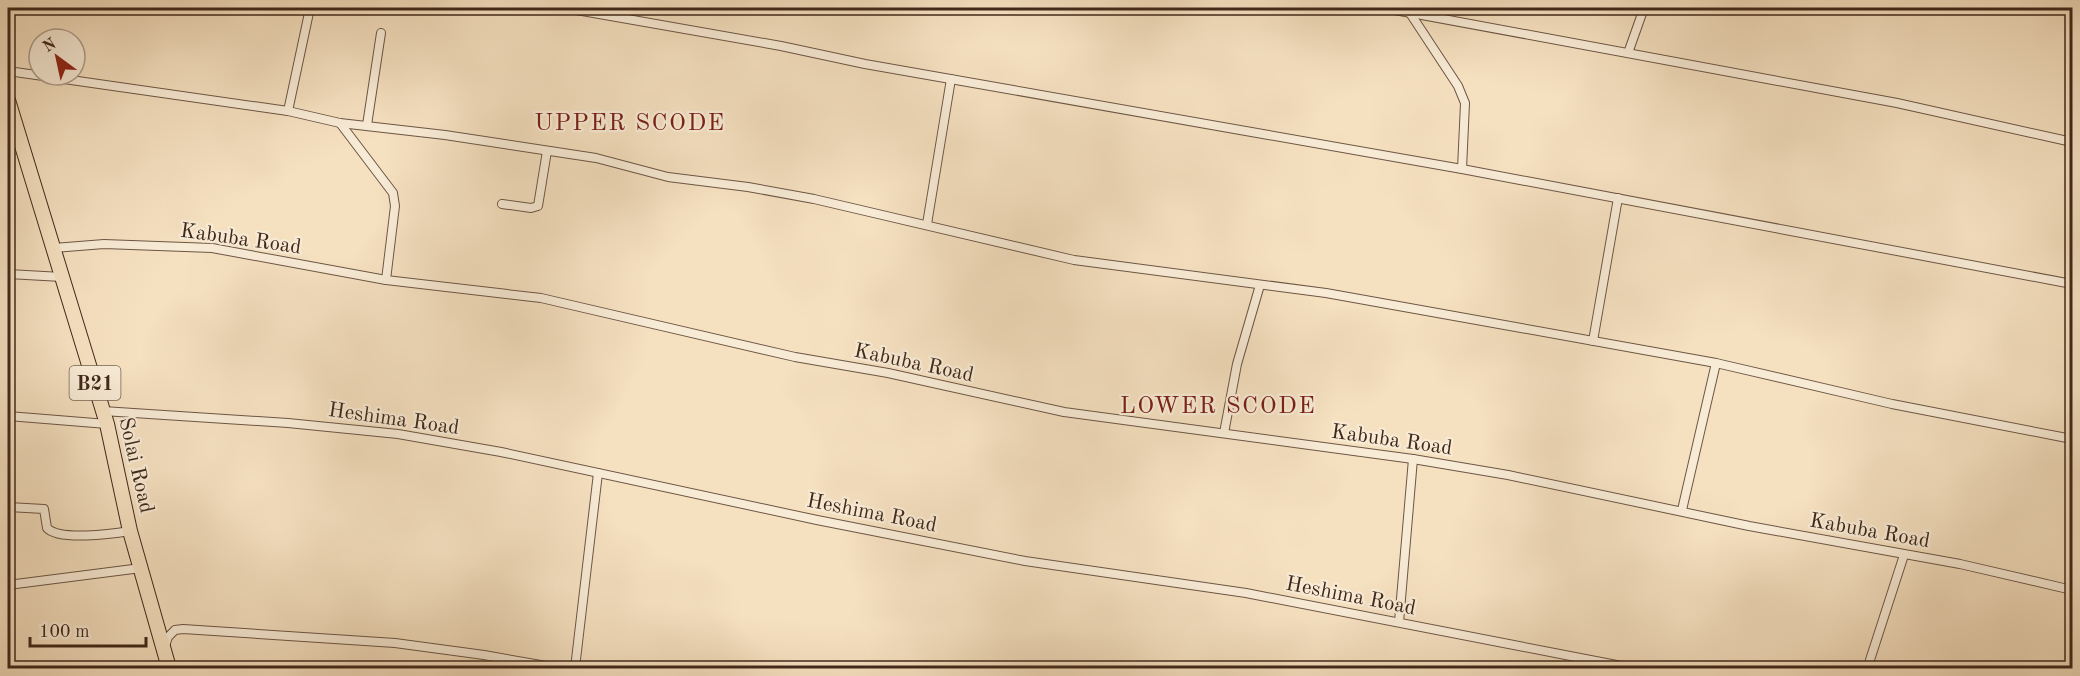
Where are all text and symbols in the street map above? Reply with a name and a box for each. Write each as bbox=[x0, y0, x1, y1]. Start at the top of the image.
north arrow bbox=[27, 27, 87, 87]
text: N bbox=[40, 36, 60, 56]
district label: UPPER SCODE bbox=[534, 112, 726, 136]
street label: Kabuba Road bbox=[179, 221, 303, 258]
street label: Kabuba Road bbox=[852, 341, 976, 386]
road number: B21 bbox=[70, 366, 121, 400]
district label: LOWER SCODE bbox=[1120, 395, 1316, 419]
street label: Heshima Road bbox=[327, 400, 461, 439]
street label: Solai Road bbox=[114, 415, 157, 515]
street label: Kabuba Road bbox=[1330, 422, 1454, 459]
street label: Heshima Road bbox=[805, 491, 939, 536]
street label: Kabuba Road bbox=[1808, 511, 1932, 552]
street label: Heshima Road bbox=[1284, 574, 1418, 619]
scale bar bbox=[30, 610, 146, 648]
text: 100 m bbox=[39, 623, 90, 641]

